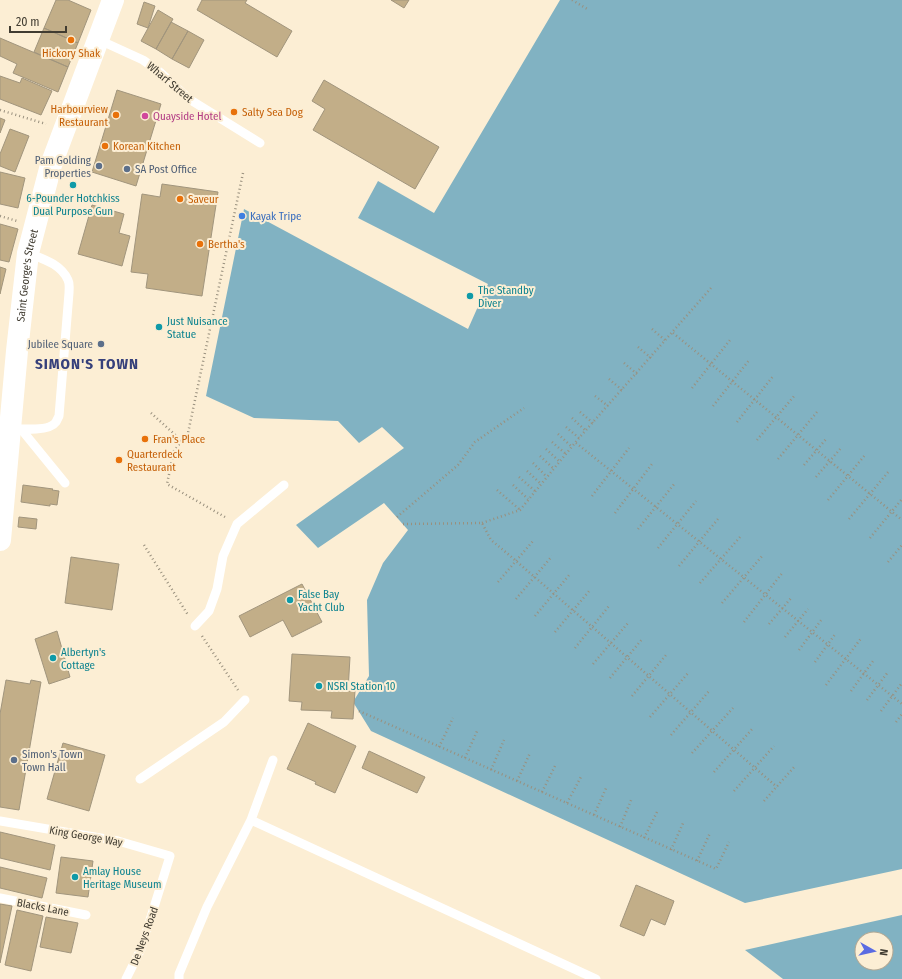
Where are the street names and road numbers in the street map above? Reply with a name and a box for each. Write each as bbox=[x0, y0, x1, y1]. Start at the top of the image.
street label: Wharf Street bbox=[144, 59, 196, 106]
street label: Saint George's Street bbox=[14, 227, 41, 323]
street label: King George Way bbox=[48, 824, 124, 849]
street label: Blacks Lane bbox=[16, 896, 70, 919]
street label: De Neys Road bbox=[128, 905, 161, 967]

